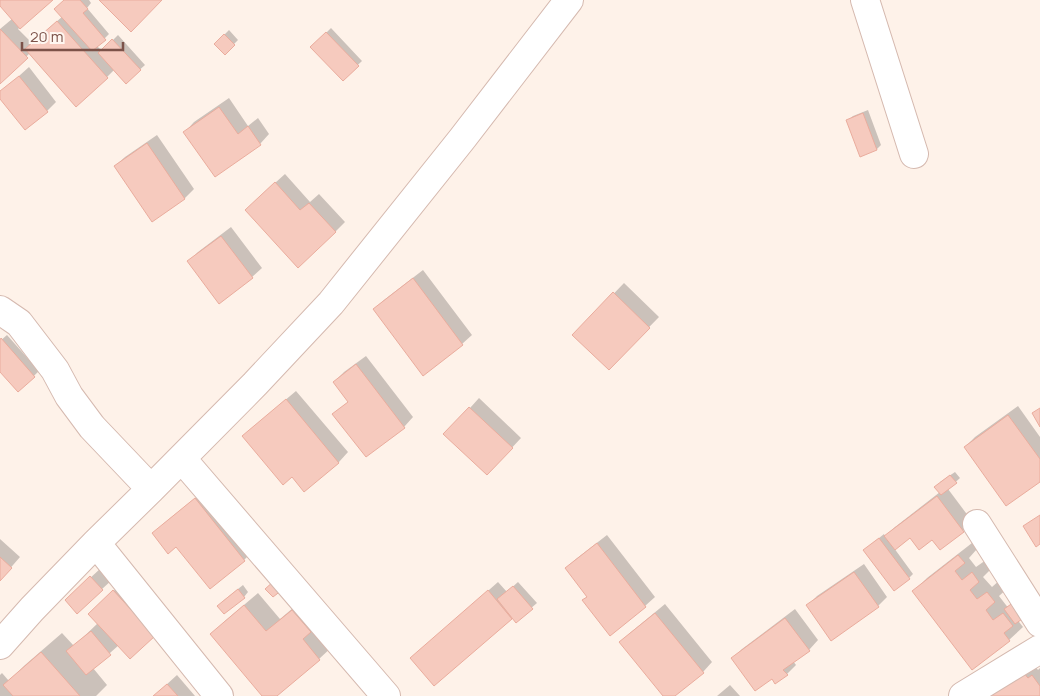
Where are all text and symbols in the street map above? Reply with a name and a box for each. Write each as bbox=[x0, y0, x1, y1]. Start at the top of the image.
scale bar bbox=[22, 20, 124, 52]
text: 20 m bbox=[30, 26, 63, 47]

